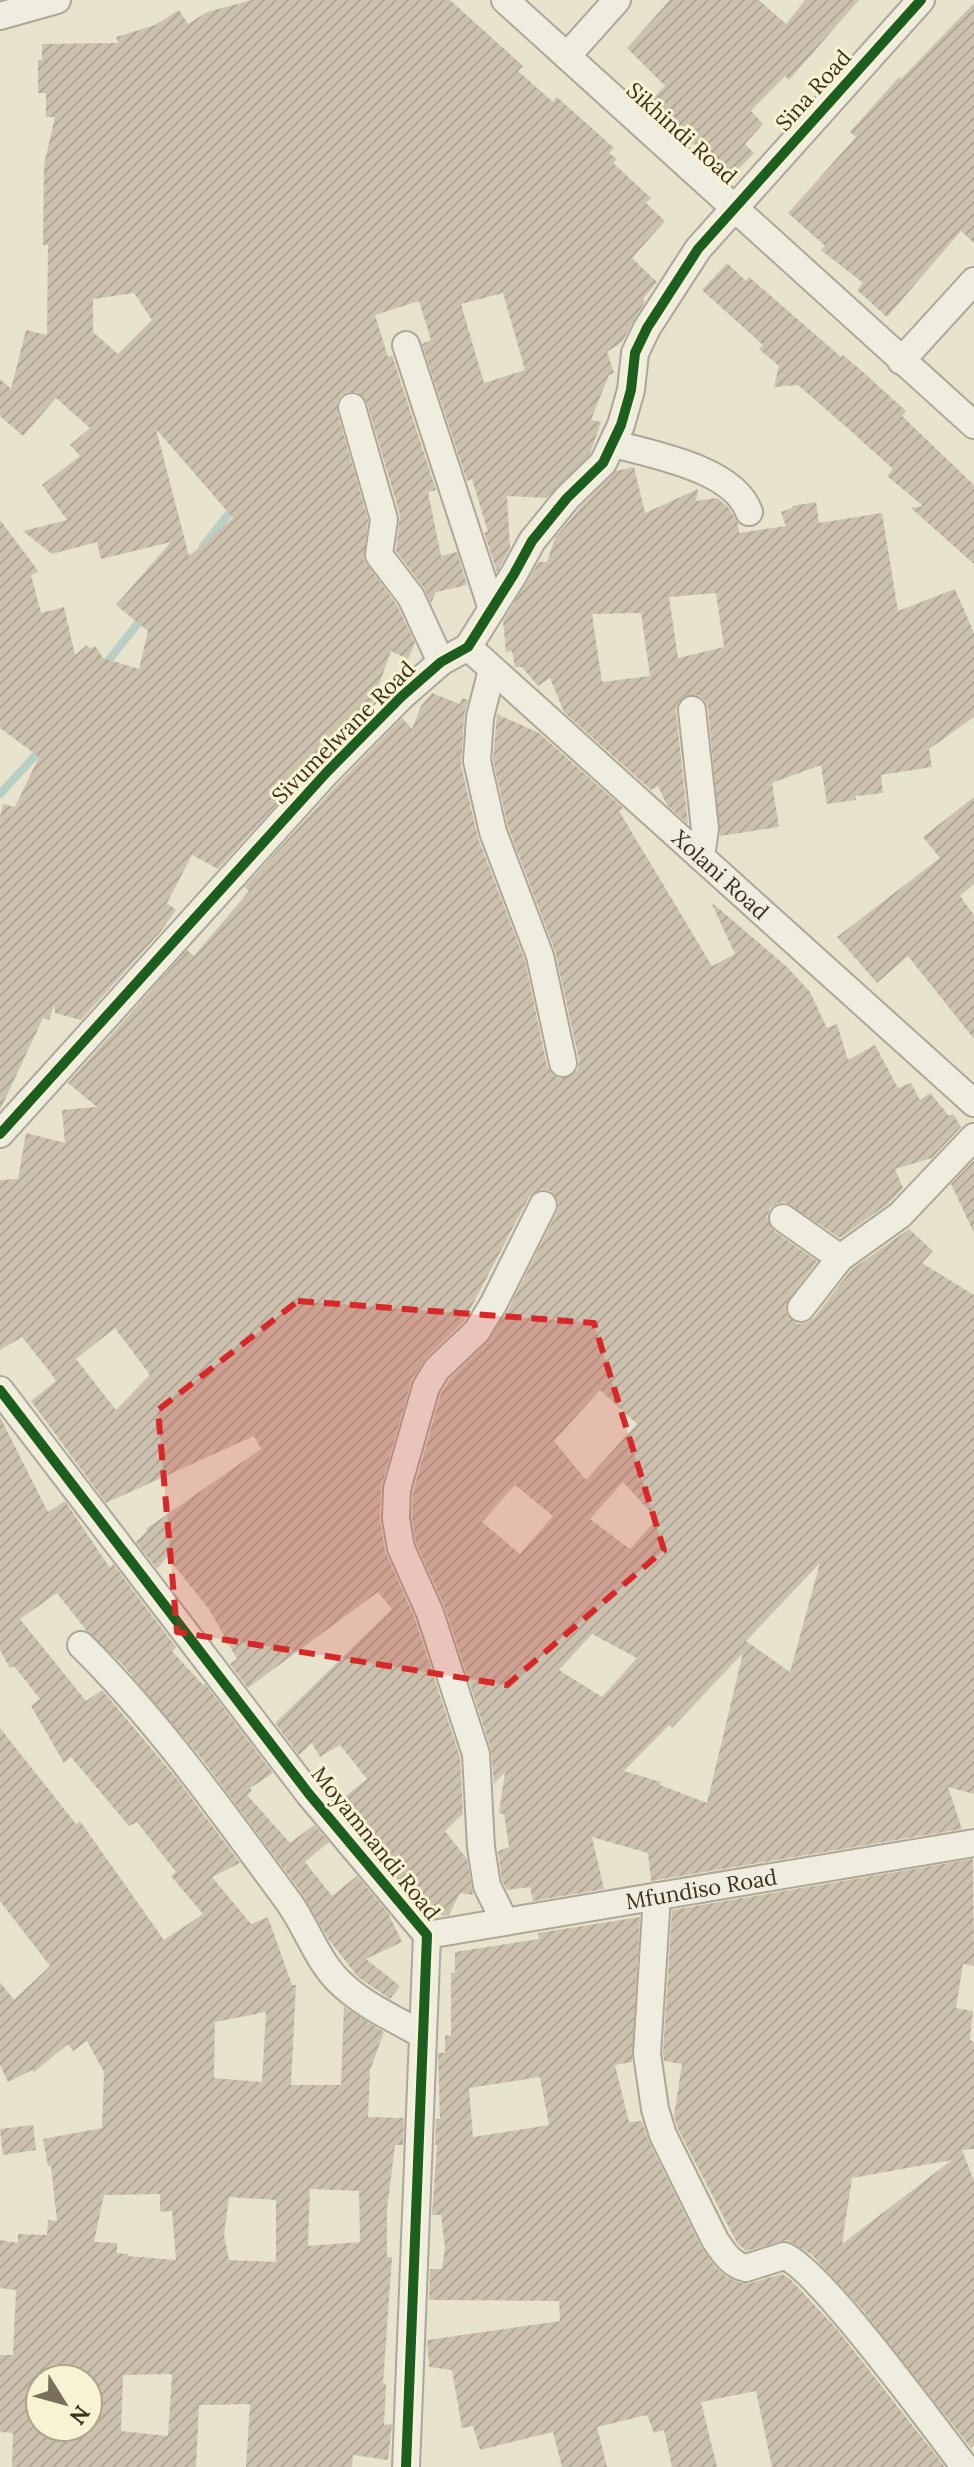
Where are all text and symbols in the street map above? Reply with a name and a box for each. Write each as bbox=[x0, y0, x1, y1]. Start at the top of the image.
street label: Sina Road bbox=[769, 43, 857, 137]
street label: Sikhindi Road bbox=[621, 76, 743, 190]
street label: Sivumelwane Road bbox=[266, 655, 420, 809]
street label: Xolani Road bbox=[666, 824, 775, 925]
street label: Moyamnandi Road bbox=[305, 1761, 447, 1925]
street label: Mfundiso Road bbox=[623, 1862, 779, 1915]
north arrow bbox=[24, 2363, 104, 2443]
text: N bbox=[64, 2400, 96, 2430]

